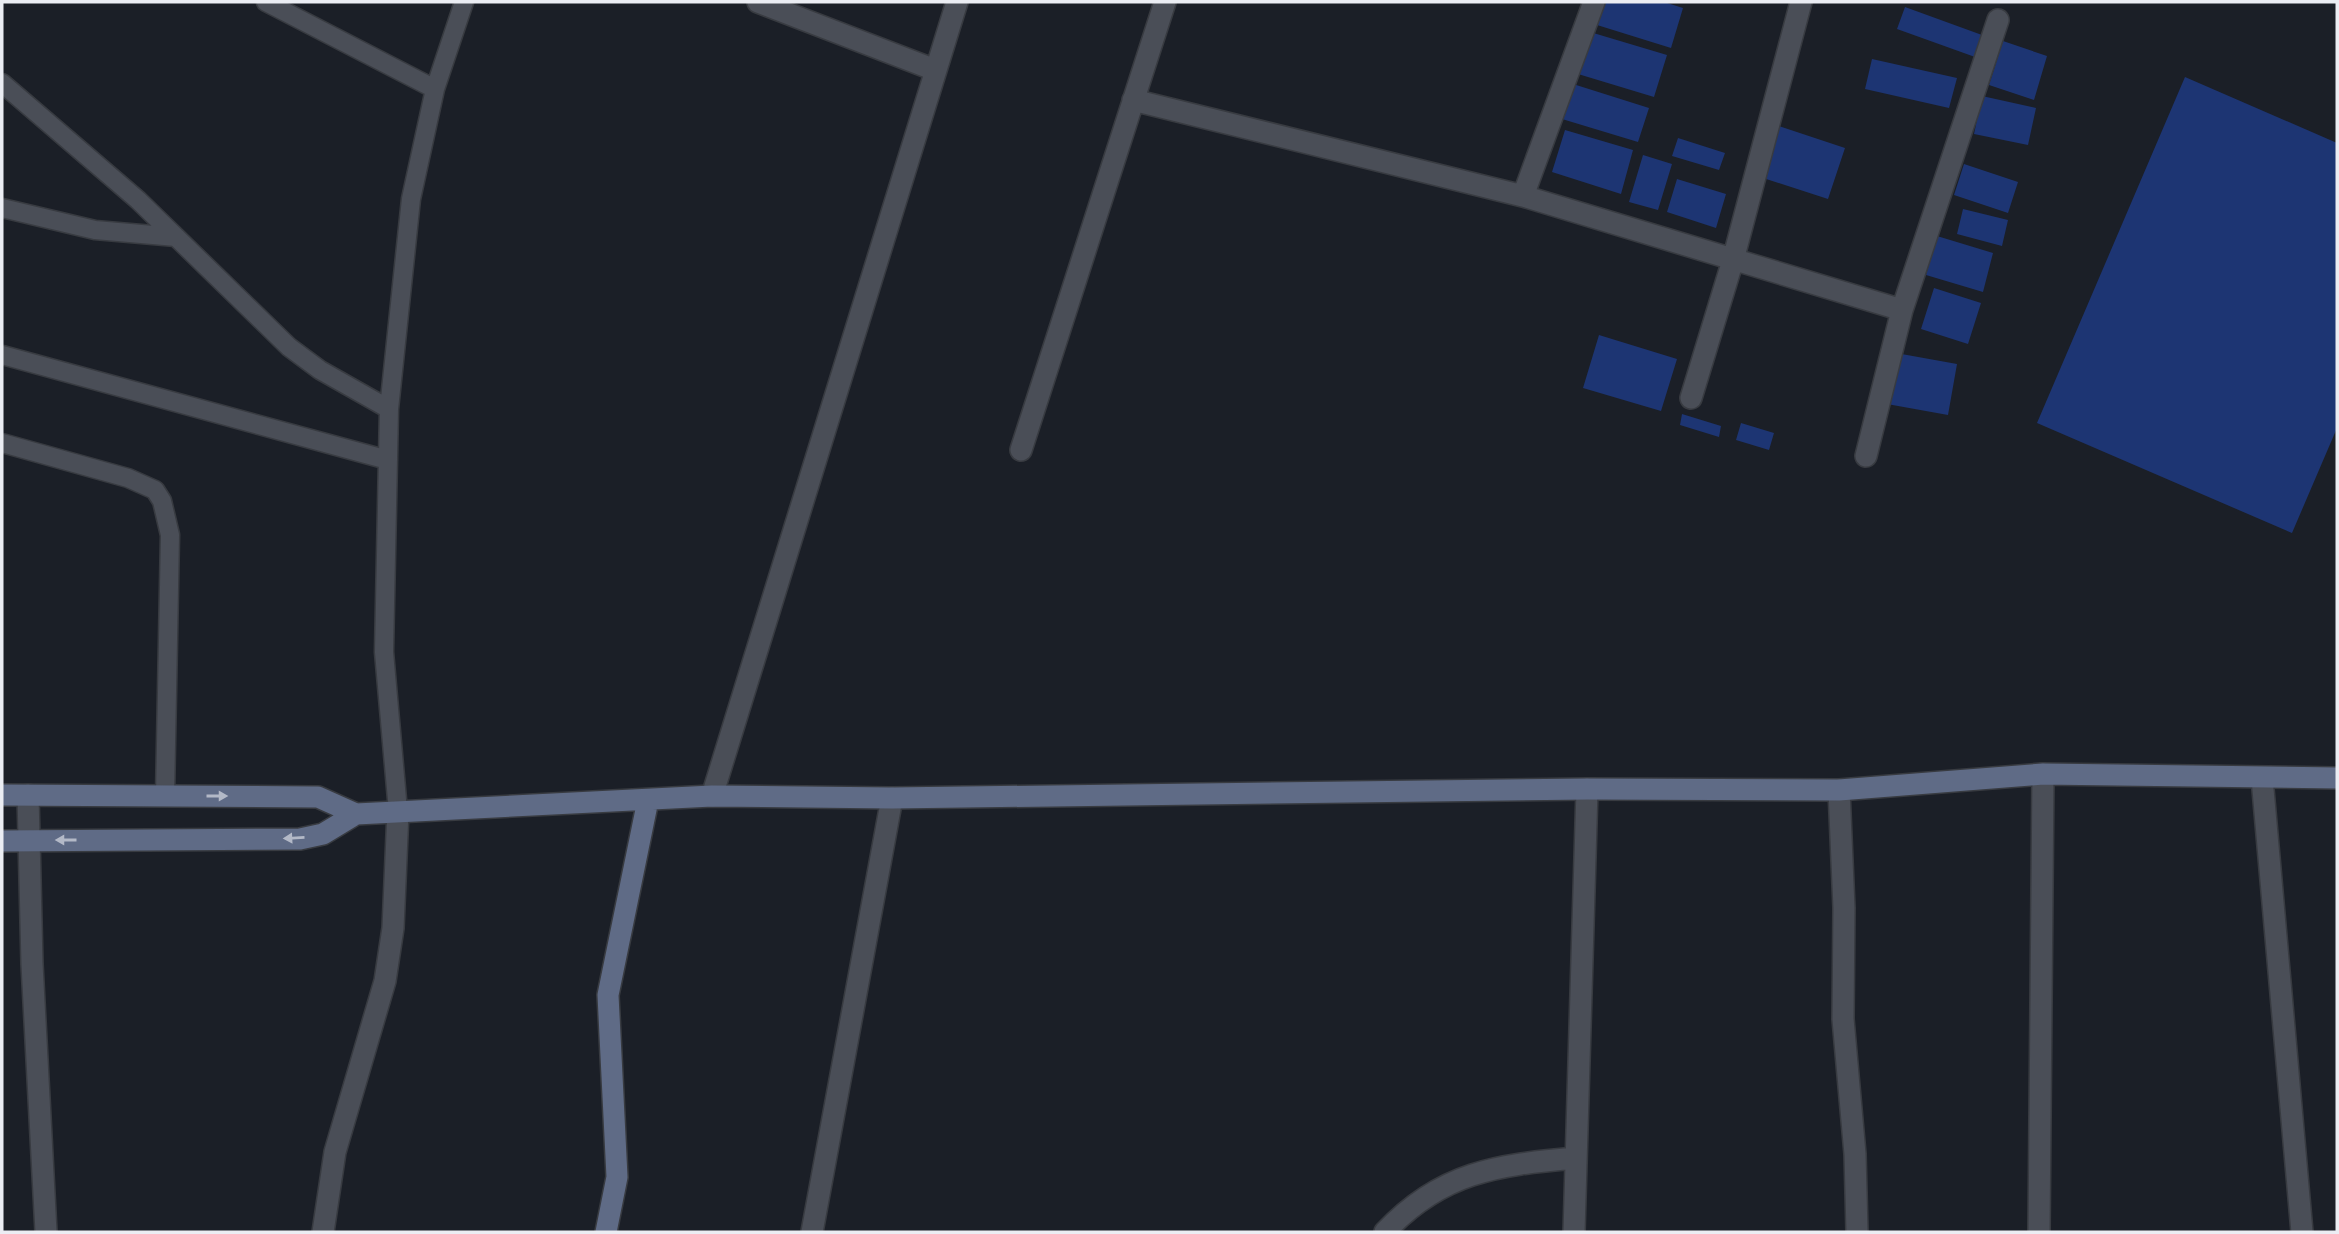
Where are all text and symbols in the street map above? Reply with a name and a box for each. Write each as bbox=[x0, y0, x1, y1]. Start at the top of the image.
one-way arrow bbox=[206, 790, 228, 802]
one-way arrow bbox=[283, 833, 305, 844]
one-way arrow bbox=[55, 834, 77, 846]

